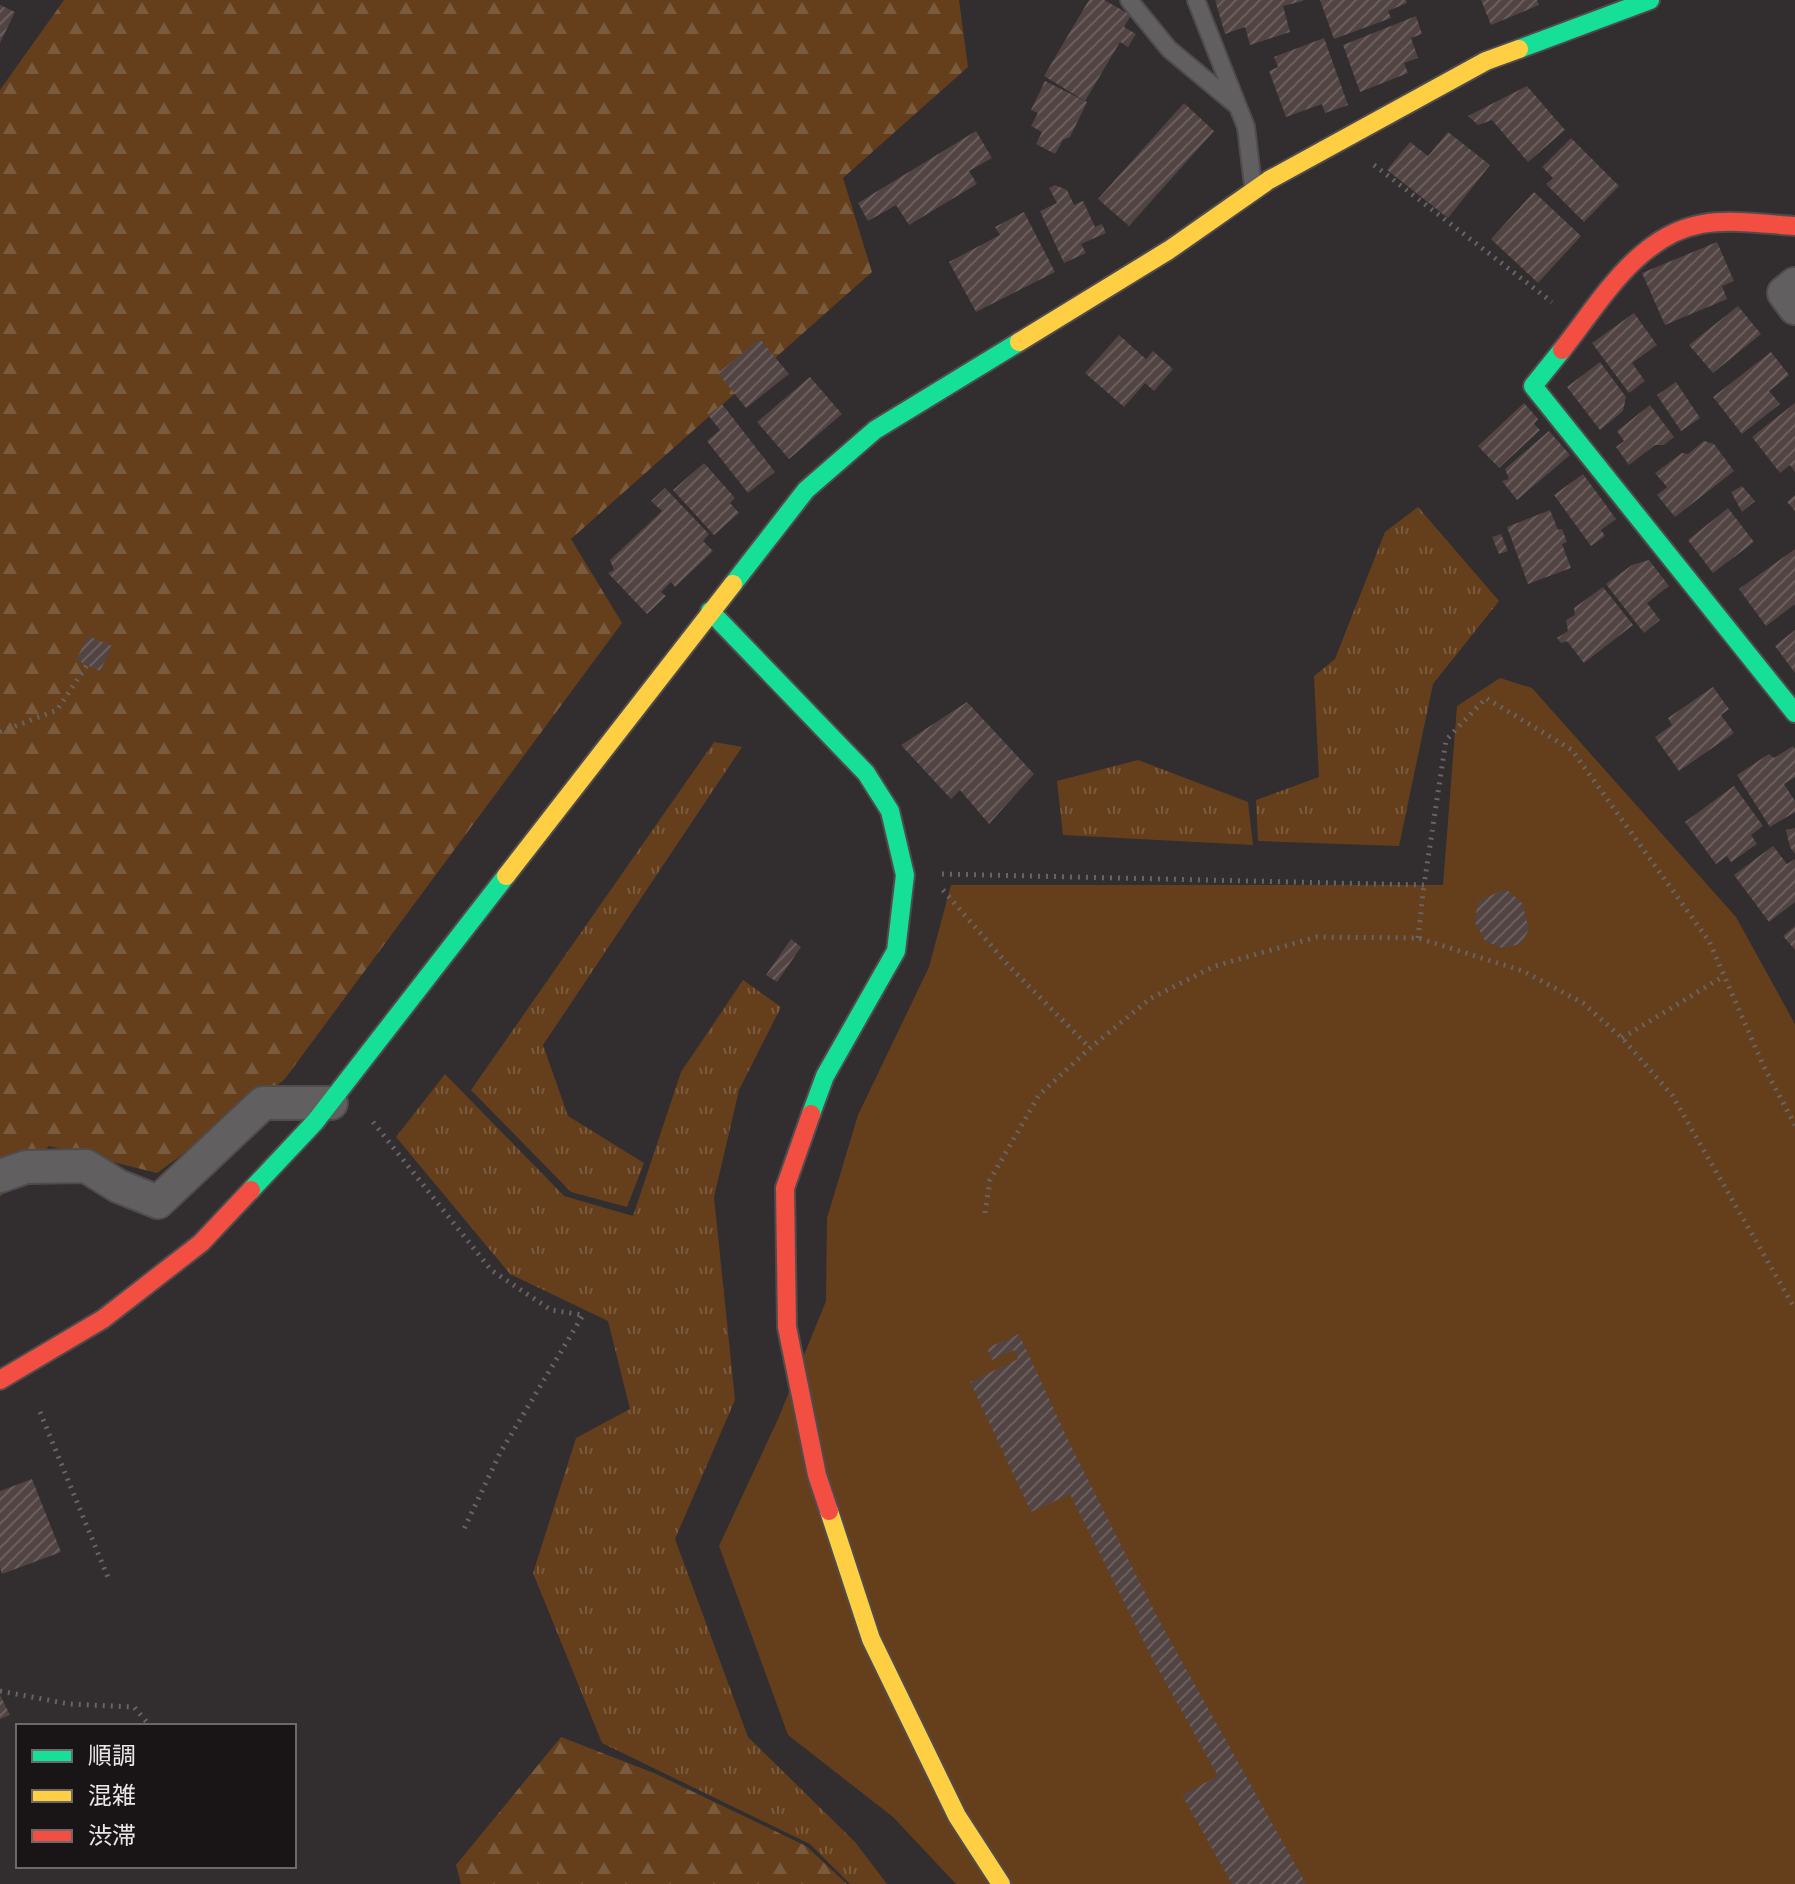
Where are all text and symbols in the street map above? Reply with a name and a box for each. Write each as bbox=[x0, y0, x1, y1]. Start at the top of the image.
legend bbox=[16, 1724, 296, 1868]
text: 順調 bbox=[88, 1741, 136, 1770]
text: 混雑 bbox=[88, 1781, 136, 1810]
text: 渋滞 bbox=[88, 1821, 136, 1850]

